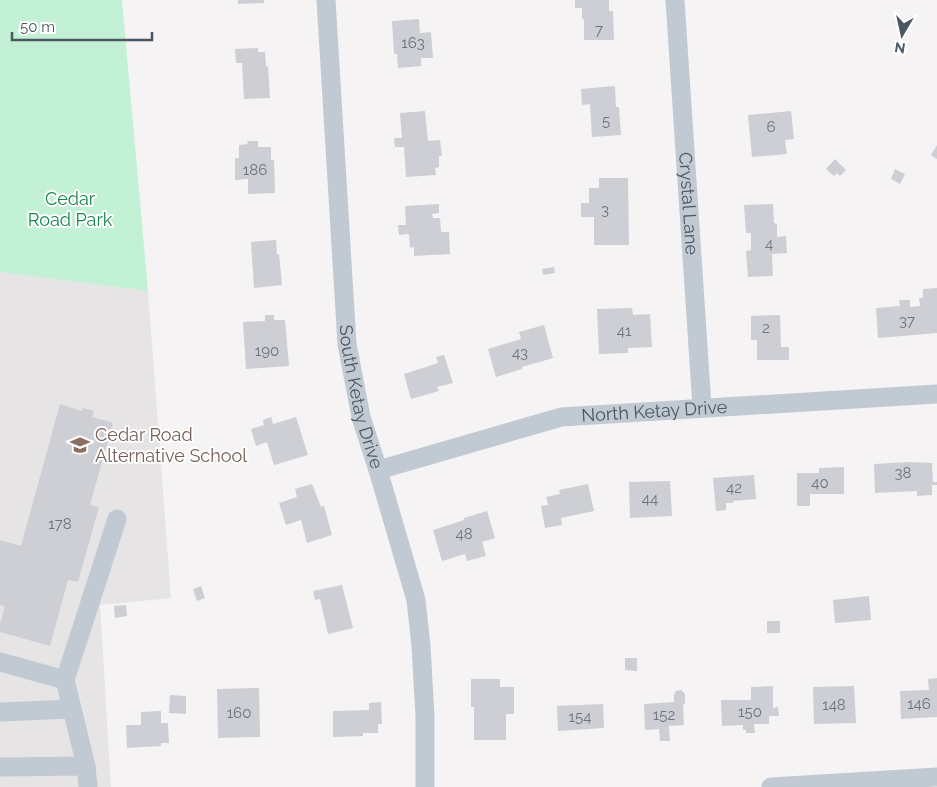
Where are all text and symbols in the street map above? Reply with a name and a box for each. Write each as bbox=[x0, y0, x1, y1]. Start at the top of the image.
scale bar bbox=[12, 10, 152, 42]
north arrow bbox=[877, 10, 927, 60]
text: 50 m bbox=[20, 18, 55, 36]
house number: 7 bbox=[595, 21, 603, 39]
house number: 163 bbox=[401, 34, 425, 52]
text: N bbox=[893, 39, 906, 57]
house number: 5 bbox=[602, 112, 610, 130]
house number: 6 bbox=[766, 118, 776, 136]
street label: Crystal Lane bbox=[675, 151, 703, 256]
house number: 186 bbox=[243, 161, 267, 179]
park label: Cedar Road Park bbox=[28, 188, 113, 230]
house number: 3 bbox=[601, 201, 609, 219]
house number: 4 bbox=[765, 235, 773, 253]
house number: 37 bbox=[899, 312, 915, 330]
house number: 2 bbox=[762, 319, 770, 337]
house number: 41 bbox=[617, 322, 632, 340]
street label: South Ketay Drive bbox=[336, 324, 388, 472]
house number: 190 bbox=[255, 342, 279, 360]
house number: 43 bbox=[512, 344, 528, 362]
street label: North Ketay Drive bbox=[581, 396, 728, 426]
place label: Cedar Road Alternative School bbox=[95, 424, 247, 466]
school or university icon: Cedar Road Alternative School bbox=[69, 434, 91, 456]
house number: 38 bbox=[895, 464, 912, 482]
house number: 40 bbox=[811, 474, 829, 492]
house number: 42 bbox=[726, 479, 742, 497]
house number: 44 bbox=[642, 490, 658, 508]
house number: 178 bbox=[48, 515, 72, 533]
house number: 48 bbox=[455, 525, 473, 543]
house number: 146 bbox=[907, 695, 931, 713]
house number: 148 bbox=[822, 696, 846, 714]
house number: 150 bbox=[738, 703, 762, 721]
house number: 160 bbox=[227, 704, 251, 722]
house number: 152 bbox=[653, 706, 675, 724]
house number: 154 bbox=[569, 708, 591, 726]

